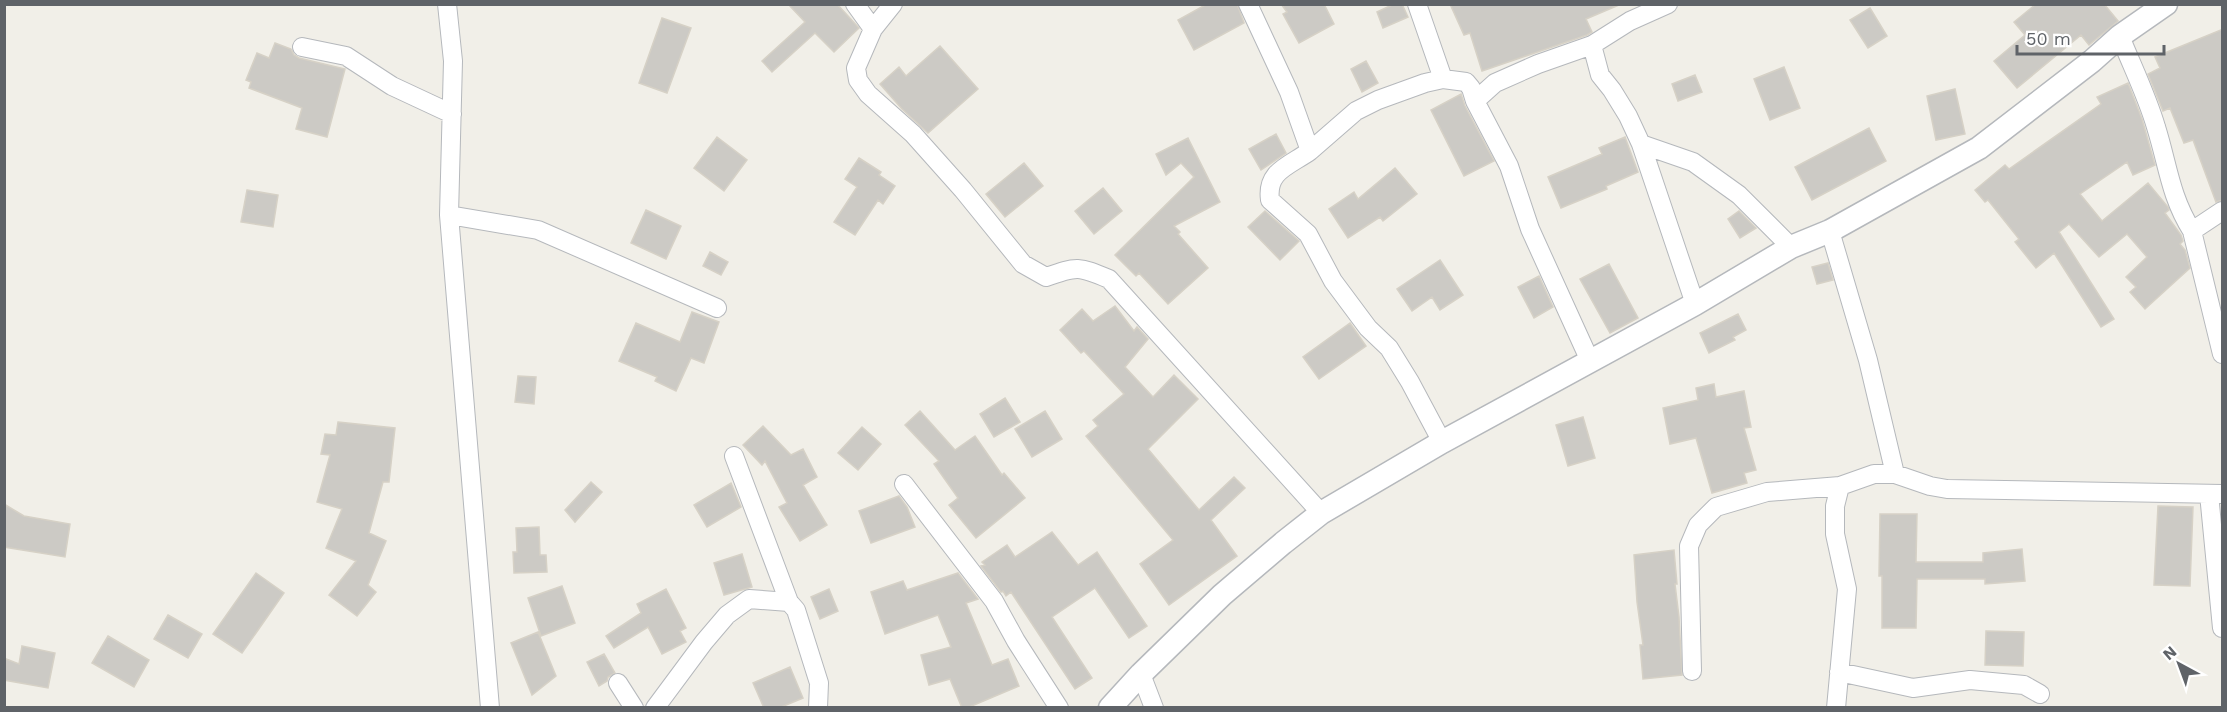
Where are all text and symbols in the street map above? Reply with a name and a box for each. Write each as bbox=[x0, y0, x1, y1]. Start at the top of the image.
scale bar bbox=[2017, 18, 2164, 56]
text: 50 m bbox=[2026, 28, 2071, 49]
north arrow bbox=[2149, 634, 2209, 694]
text: N bbox=[2159, 642, 2180, 664]

